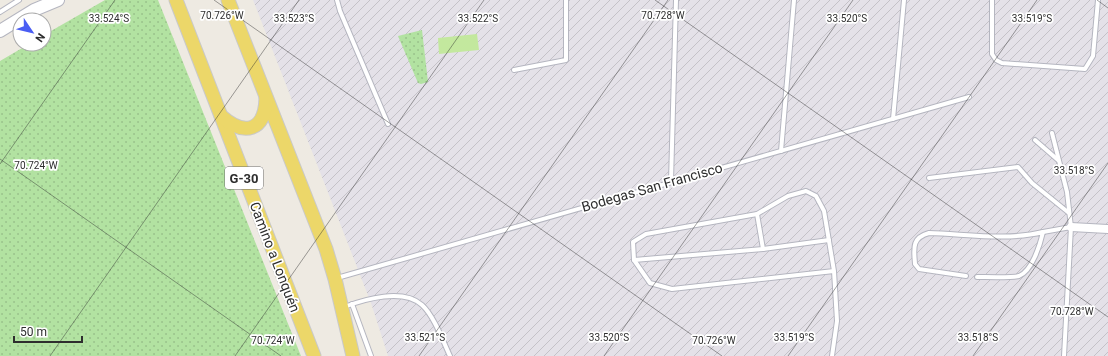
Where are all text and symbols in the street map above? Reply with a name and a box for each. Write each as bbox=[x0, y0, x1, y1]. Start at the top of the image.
text: 70.726°W bbox=[200, 10, 244, 21]
text: 70.728°W bbox=[641, 10, 685, 21]
north arrow bbox=[12, 12, 52, 52]
text: 33.524°S bbox=[89, 13, 129, 24]
text: 33.523°S bbox=[274, 13, 314, 24]
text: 33.522°S bbox=[458, 13, 498, 24]
text: 33.520°S bbox=[827, 13, 867, 24]
text: 33.519°S bbox=[1012, 13, 1052, 24]
text: N bbox=[32, 31, 47, 45]
street label: Bodegas San Francisco bbox=[580, 159, 724, 215]
text: 70.724°W bbox=[14, 160, 58, 171]
text: 33.518°S bbox=[1054, 165, 1094, 176]
road number: G-30 bbox=[225, 167, 263, 189]
street label: Camino a Lonquén bbox=[247, 200, 303, 314]
text: 70.728°W bbox=[1050, 306, 1094, 317]
scale bar bbox=[14, 318, 82, 344]
text: 50 m bbox=[20, 325, 47, 339]
text: 33.521°S bbox=[405, 332, 445, 343]
text: 33.520°S bbox=[589, 332, 629, 343]
text: 33.519°S bbox=[774, 332, 814, 343]
text: 33.518°S bbox=[958, 332, 998, 343]
text: 70.724°W bbox=[251, 335, 295, 346]
text: 70.726°W bbox=[692, 335, 736, 346]

